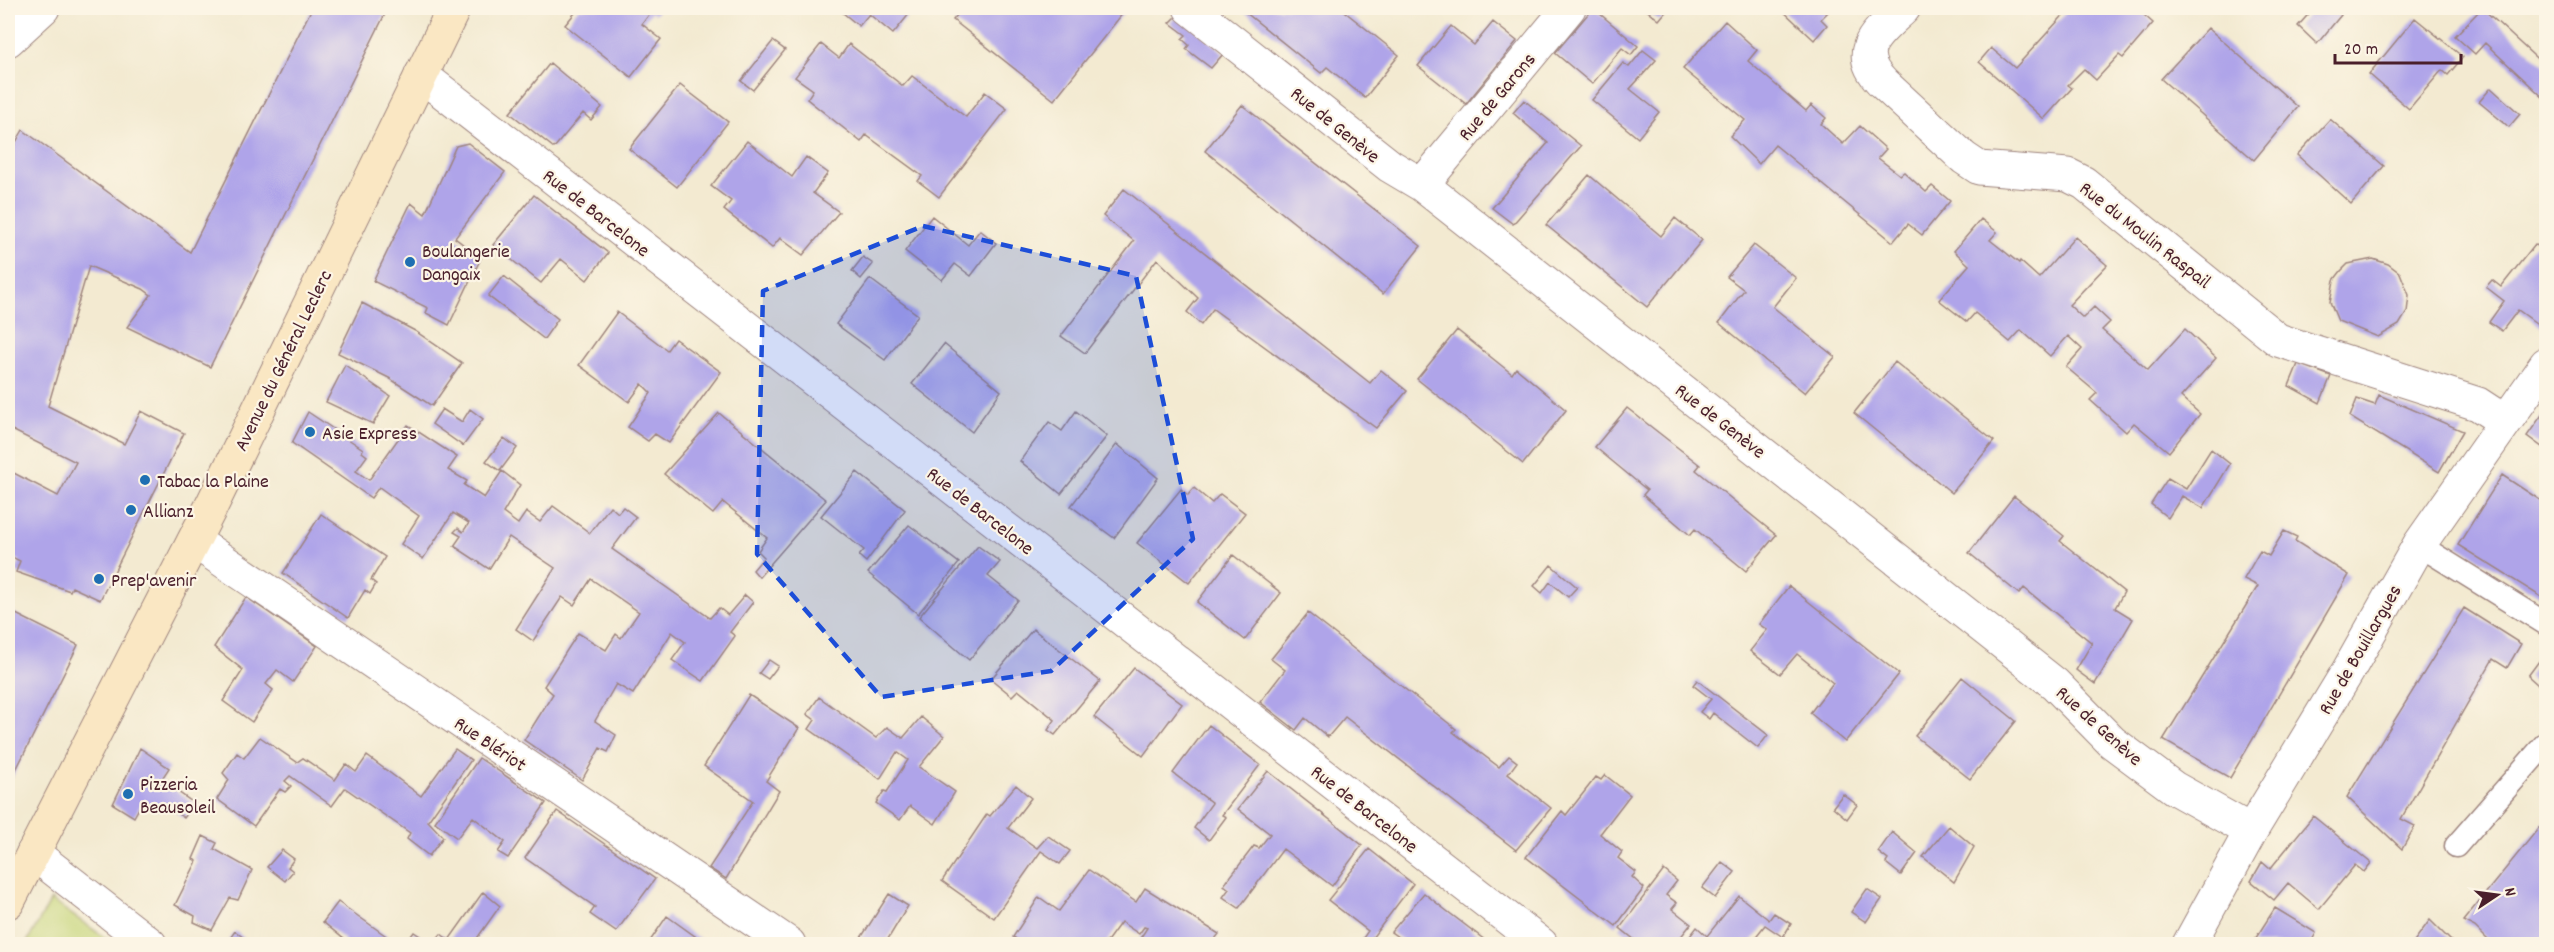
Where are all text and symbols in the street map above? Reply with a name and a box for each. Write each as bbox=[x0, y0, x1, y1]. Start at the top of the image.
scale bar bbox=[2335, 27, 2461, 65]
text: 20 m bbox=[2344, 38, 2378, 63]
street label: Rue de Garons bbox=[1453, 48, 1544, 148]
street label: Rue de Genève bbox=[1283, 81, 1385, 171]
street label: Rue de Barcelone bbox=[536, 164, 655, 265]
street label: Rue du Moulin Raspail bbox=[2072, 176, 2216, 297]
place label: Boulangerie Dangaix bbox=[422, 239, 510, 290]
marker: Boulangerie Dangaix bbox=[403, 255, 417, 269]
street label: Avenue du Général Leclerc bbox=[229, 266, 341, 457]
street label: Rue de Genève bbox=[1668, 378, 1771, 467]
place label: Asie Express bbox=[322, 421, 417, 449]
marker: Asie Express bbox=[303, 425, 317, 439]
street label: Rue de Barcelone bbox=[920, 462, 1039, 563]
place label: Tabac la Plaine bbox=[157, 469, 269, 497]
marker: Tabac la Plaine bbox=[138, 473, 152, 487]
place label: Allianz bbox=[143, 499, 194, 527]
marker: Allianz bbox=[124, 503, 138, 517]
place label: Prep'avenir bbox=[111, 568, 197, 596]
marker: Prep'avenir bbox=[92, 572, 106, 586]
street label: Rue de Bouillargues bbox=[2313, 580, 2410, 721]
street label: Rue de Genève bbox=[2048, 681, 2148, 774]
street label: Rue Blériot bbox=[448, 711, 531, 780]
street label: Rue de Barcelone bbox=[1304, 760, 1423, 861]
place label: Pizzeria Beausoleil bbox=[140, 772, 216, 823]
marker: Pizzeria Beausoleil bbox=[121, 787, 135, 801]
north arrow bbox=[2467, 865, 2527, 925]
text: N bbox=[2497, 886, 2521, 899]

